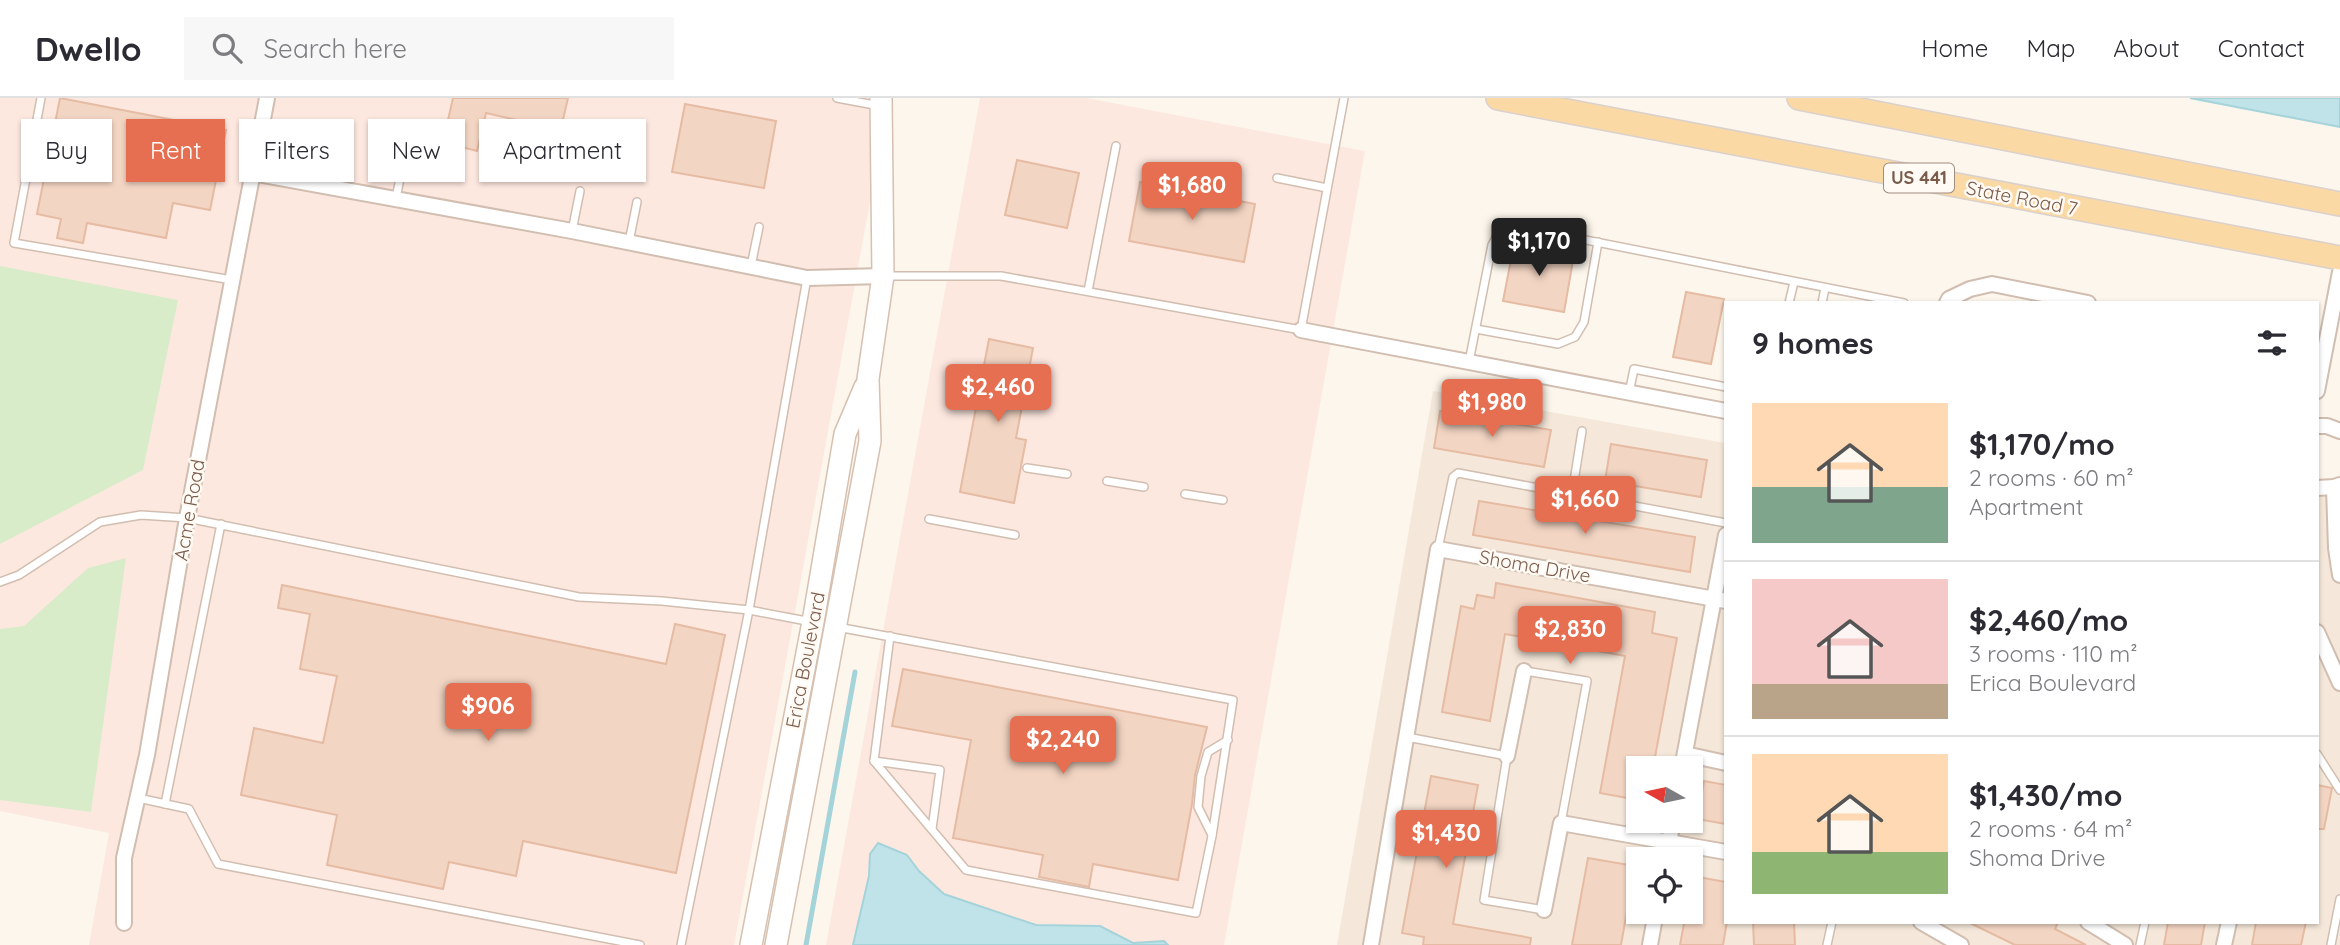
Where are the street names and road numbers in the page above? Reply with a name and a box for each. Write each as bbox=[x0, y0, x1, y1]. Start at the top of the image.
road number: US 441 bbox=[1884, 164, 1954, 192]
street label: State Road 7 bbox=[1964, 175, 2080, 221]
street label: Acme Road bbox=[168, 457, 210, 563]
street label: Shoma Drive bbox=[1477, 544, 1593, 588]
street label: Erica Boulevard bbox=[780, 590, 830, 730]

